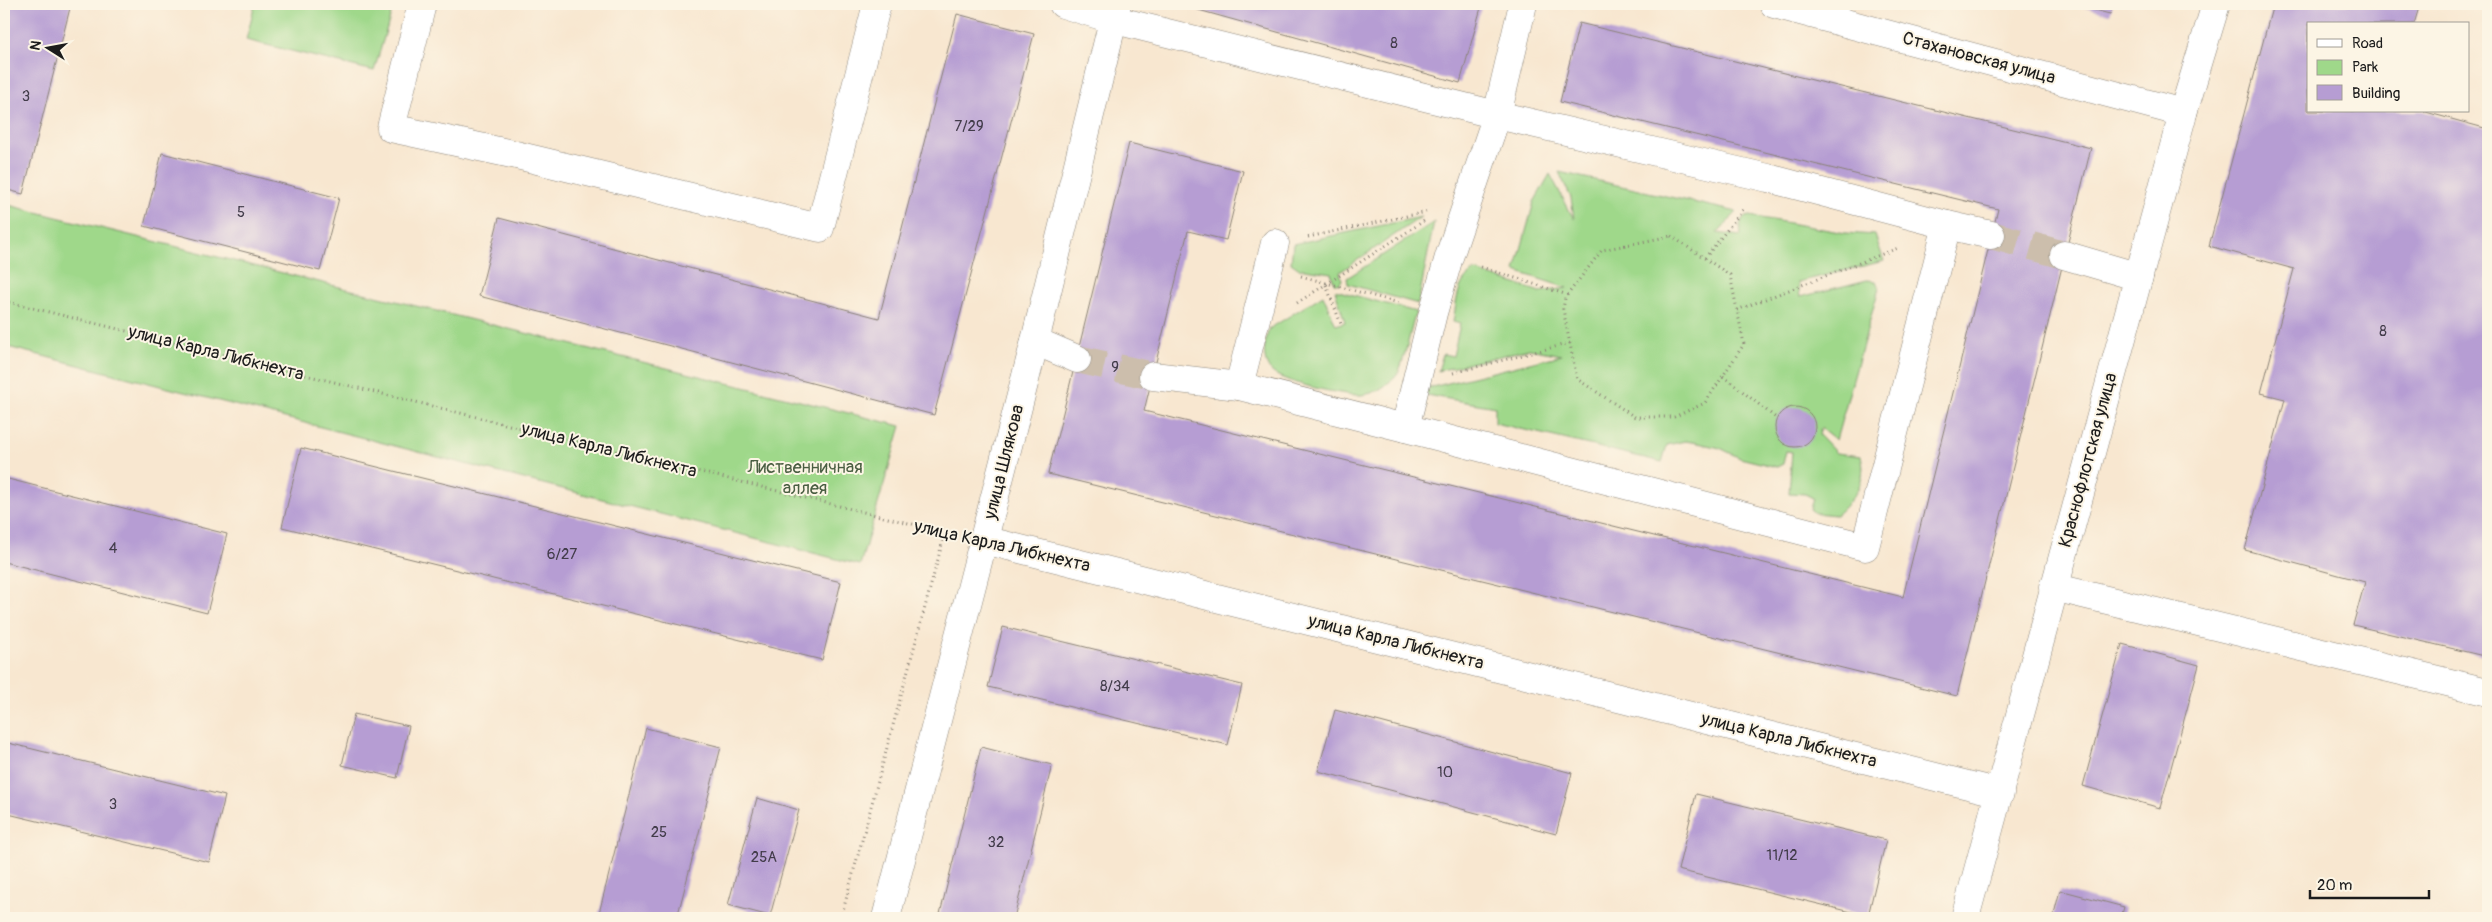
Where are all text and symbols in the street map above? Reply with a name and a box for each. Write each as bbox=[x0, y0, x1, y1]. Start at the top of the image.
north arrow bbox=[22, 22, 72, 72]
legend bbox=[2307, 22, 2470, 112]
street label: Стахановская улица bbox=[1900, 27, 2058, 89]
house number: 8 bbox=[1390, 34, 1398, 53]
text: Road bbox=[2352, 34, 2383, 53]
text: N bbox=[26, 39, 45, 52]
text: Park bbox=[2352, 58, 2379, 77]
text: Building bbox=[2352, 84, 2400, 103]
house number: 3 bbox=[22, 87, 30, 106]
house number: 7/29 bbox=[954, 117, 984, 136]
house number: 5 bbox=[237, 203, 245, 222]
street label: улица Карла Либкнехта bbox=[125, 320, 306, 386]
house number: 8 bbox=[2379, 322, 2387, 341]
house number: 9 bbox=[1111, 358, 1119, 377]
street label: Краснофлотская улица bbox=[2054, 370, 2122, 550]
street label: улица Шлякова bbox=[978, 402, 1029, 523]
street label: улица Карла Либкнехта bbox=[518, 417, 699, 483]
park label: Лиственничная аллея bbox=[746, 456, 863, 500]
street label: улица Карла Либкнехта bbox=[911, 514, 1092, 577]
house number: 4 bbox=[109, 539, 118, 558]
house number: 6/27 bbox=[547, 545, 577, 564]
street label: улица Карла Либкнехта bbox=[1305, 609, 1486, 675]
house number: 8/34 bbox=[1100, 677, 1130, 696]
street label: улица Карла Либкнехта bbox=[1698, 707, 1879, 773]
house number: 10 bbox=[1437, 763, 1453, 782]
house number: 3 bbox=[109, 795, 117, 814]
house number: 25 bbox=[651, 823, 667, 842]
house number: 32 bbox=[988, 833, 1004, 852]
house number: 11/12 bbox=[1766, 846, 1798, 865]
house number: 25А bbox=[751, 848, 777, 867]
scale bar bbox=[2310, 867, 2428, 899]
text: 20 m bbox=[2317, 876, 2352, 895]

